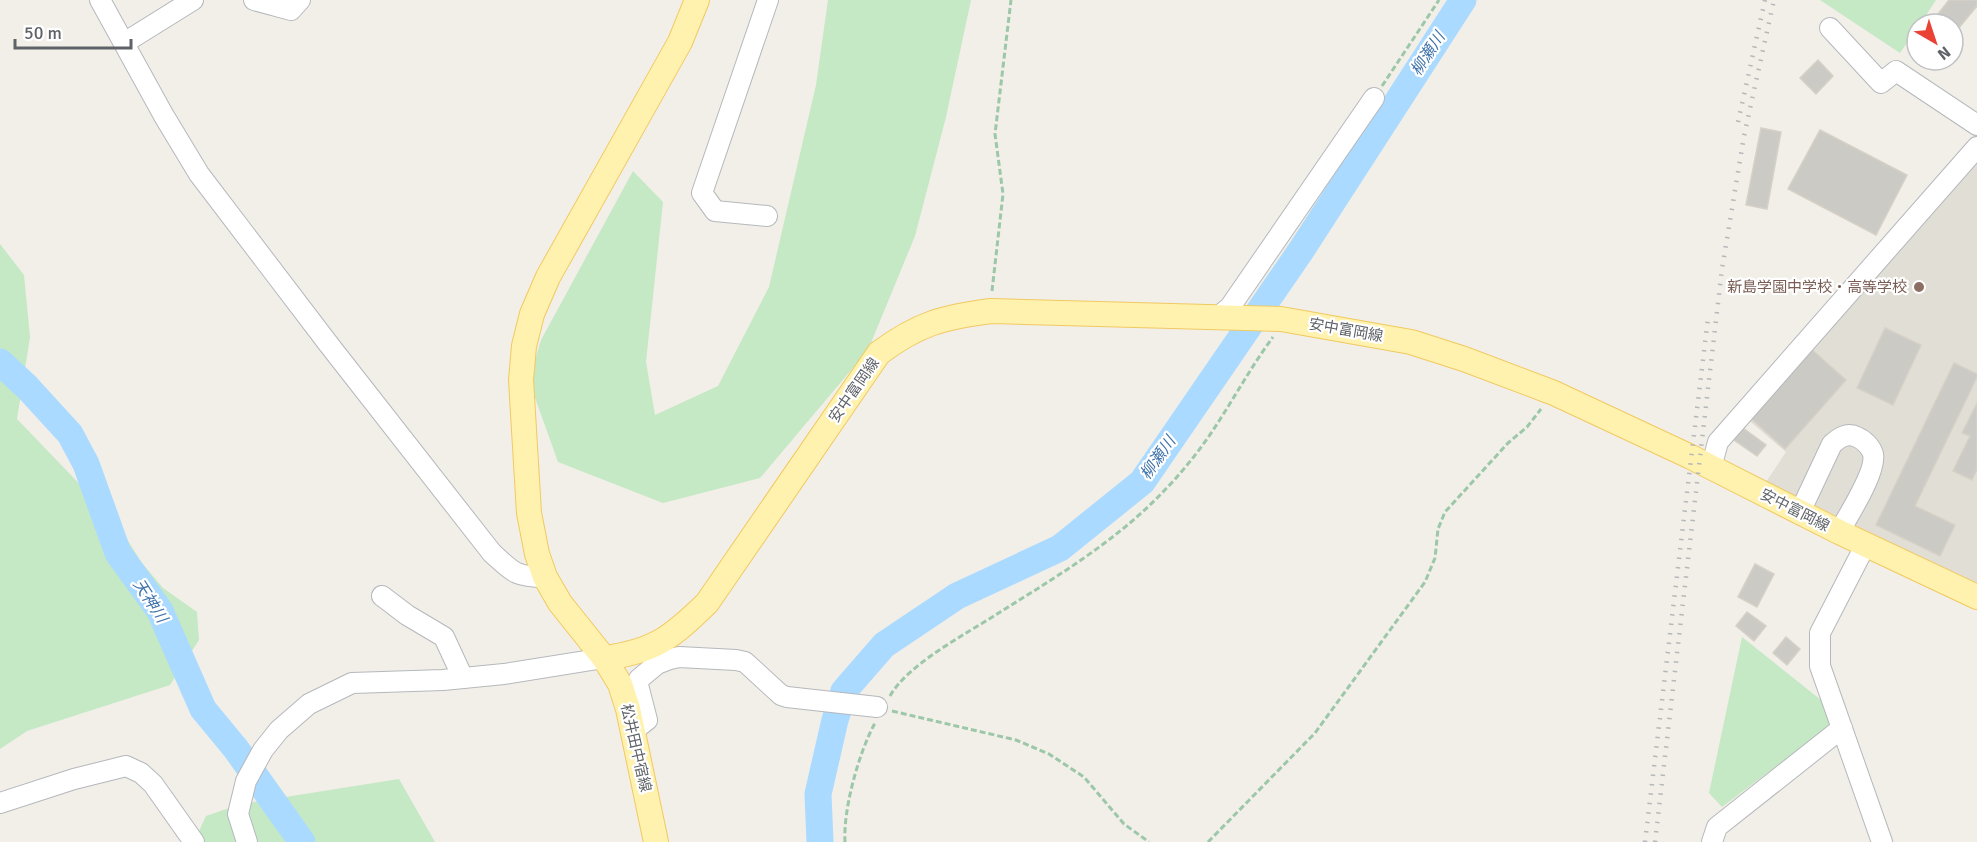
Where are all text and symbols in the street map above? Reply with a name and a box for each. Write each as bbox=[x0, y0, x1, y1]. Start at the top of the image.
scale bar bbox=[15, 12, 130, 50]
north arrow bbox=[1905, 12, 1965, 72]
text: 50 m bbox=[24, 22, 62, 44]
water label: 柳瀬川 bbox=[1407, 27, 1451, 80]
text: N bbox=[1933, 42, 1954, 64]
place label: 新島学園中学校・高等学校 bbox=[1727, 278, 1907, 296]
marker: 新島学園中学校・高等学校 bbox=[1912, 280, 1926, 294]
street label: 安中富岡線 bbox=[1307, 315, 1385, 345]
street label: 安中富岡線 bbox=[825, 354, 883, 426]
water label: 柳瀬川 bbox=[1136, 431, 1181, 483]
street label: 安中富岡線 bbox=[1757, 485, 1833, 535]
water label: 天神川 bbox=[129, 575, 173, 628]
street label: 松井田中宿線 bbox=[617, 702, 655, 794]

